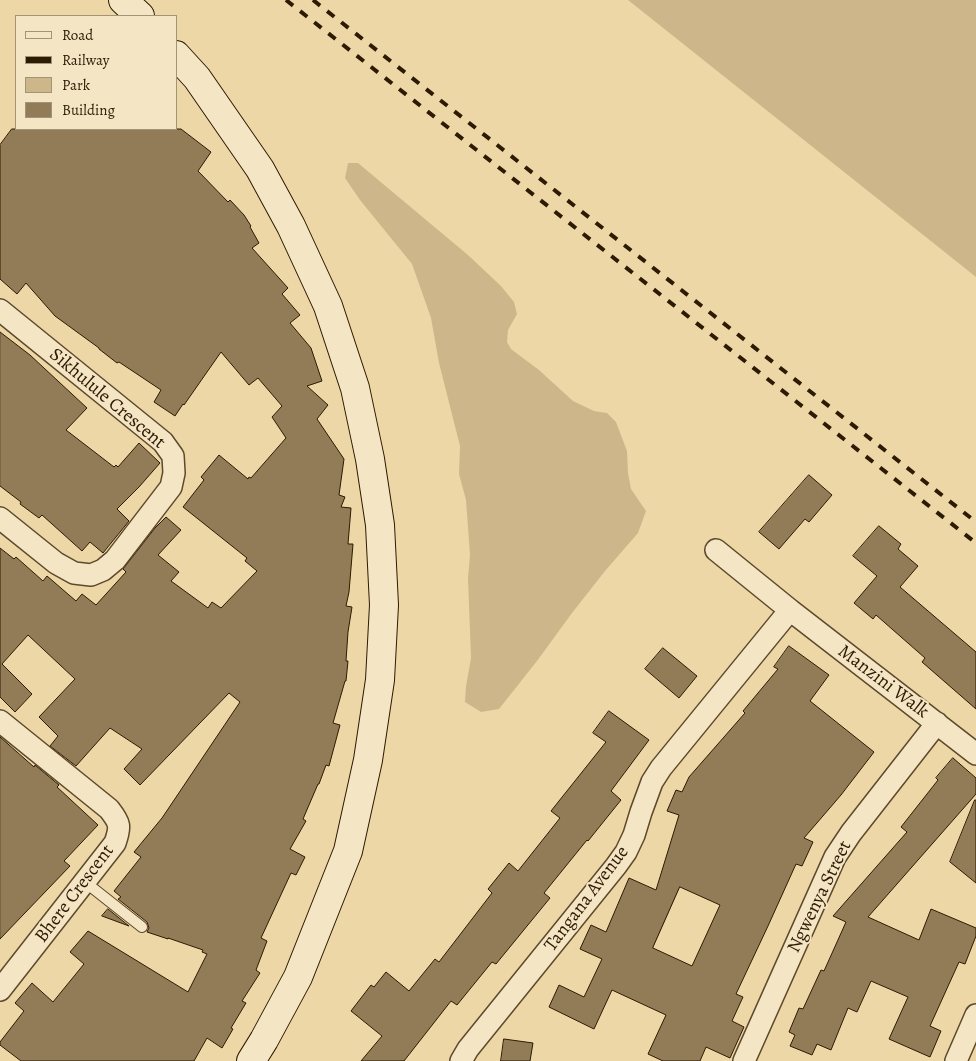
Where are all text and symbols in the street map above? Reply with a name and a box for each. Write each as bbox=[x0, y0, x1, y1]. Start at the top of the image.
legend bbox=[15, 15, 178, 130]
text: Road bbox=[62, 25, 93, 45]
text: Railway bbox=[62, 50, 109, 70]
text: Park bbox=[62, 75, 90, 95]
text: Building bbox=[62, 100, 115, 120]
street label: Sikhulule Crescent bbox=[44, 344, 170, 454]
street label: Manzini Walk bbox=[833, 640, 933, 724]
street label: Ngwenya Street bbox=[783, 837, 857, 957]
street label: Bhere Crescent bbox=[31, 840, 119, 948]
street label: Tangana Avenue bbox=[540, 842, 634, 956]

